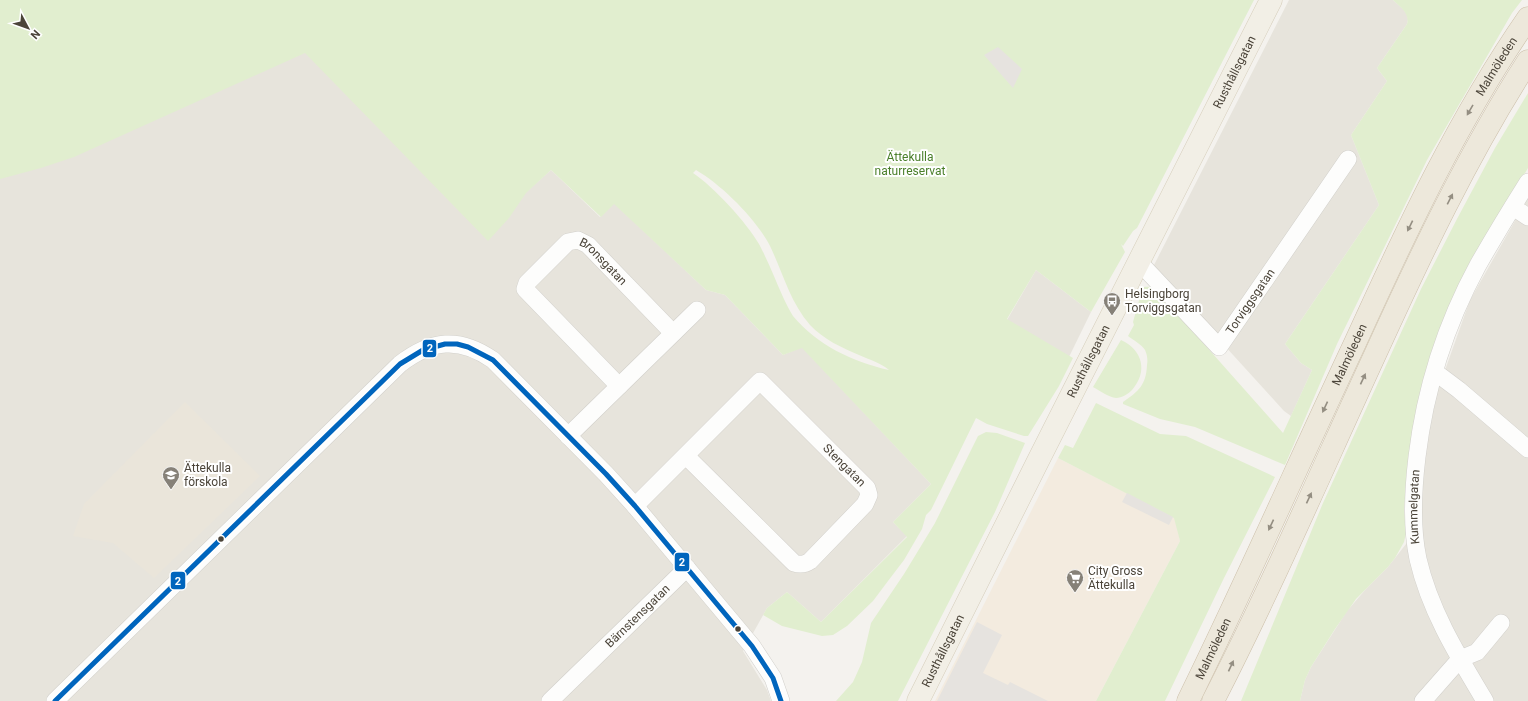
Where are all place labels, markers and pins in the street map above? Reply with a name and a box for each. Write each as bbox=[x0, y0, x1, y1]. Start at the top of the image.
place label: Helsingborg Torviggsgatan bbox=[1125, 287, 1201, 315]
bus stop icon: Helsingborg Torviggsgatan bbox=[1102, 291, 1122, 316]
place label: Ättekulla förskola bbox=[184, 460, 231, 489]
school or university icon: Ättekulla förskola bbox=[161, 465, 181, 490]
unlabelled marker bbox=[216, 534, 226, 544]
place label: City Gross Ättekulla bbox=[1088, 564, 1143, 592]
supermarket icon: City Gross Ättekulla bbox=[1065, 568, 1085, 593]
unlabelled marker bbox=[733, 624, 743, 634]

